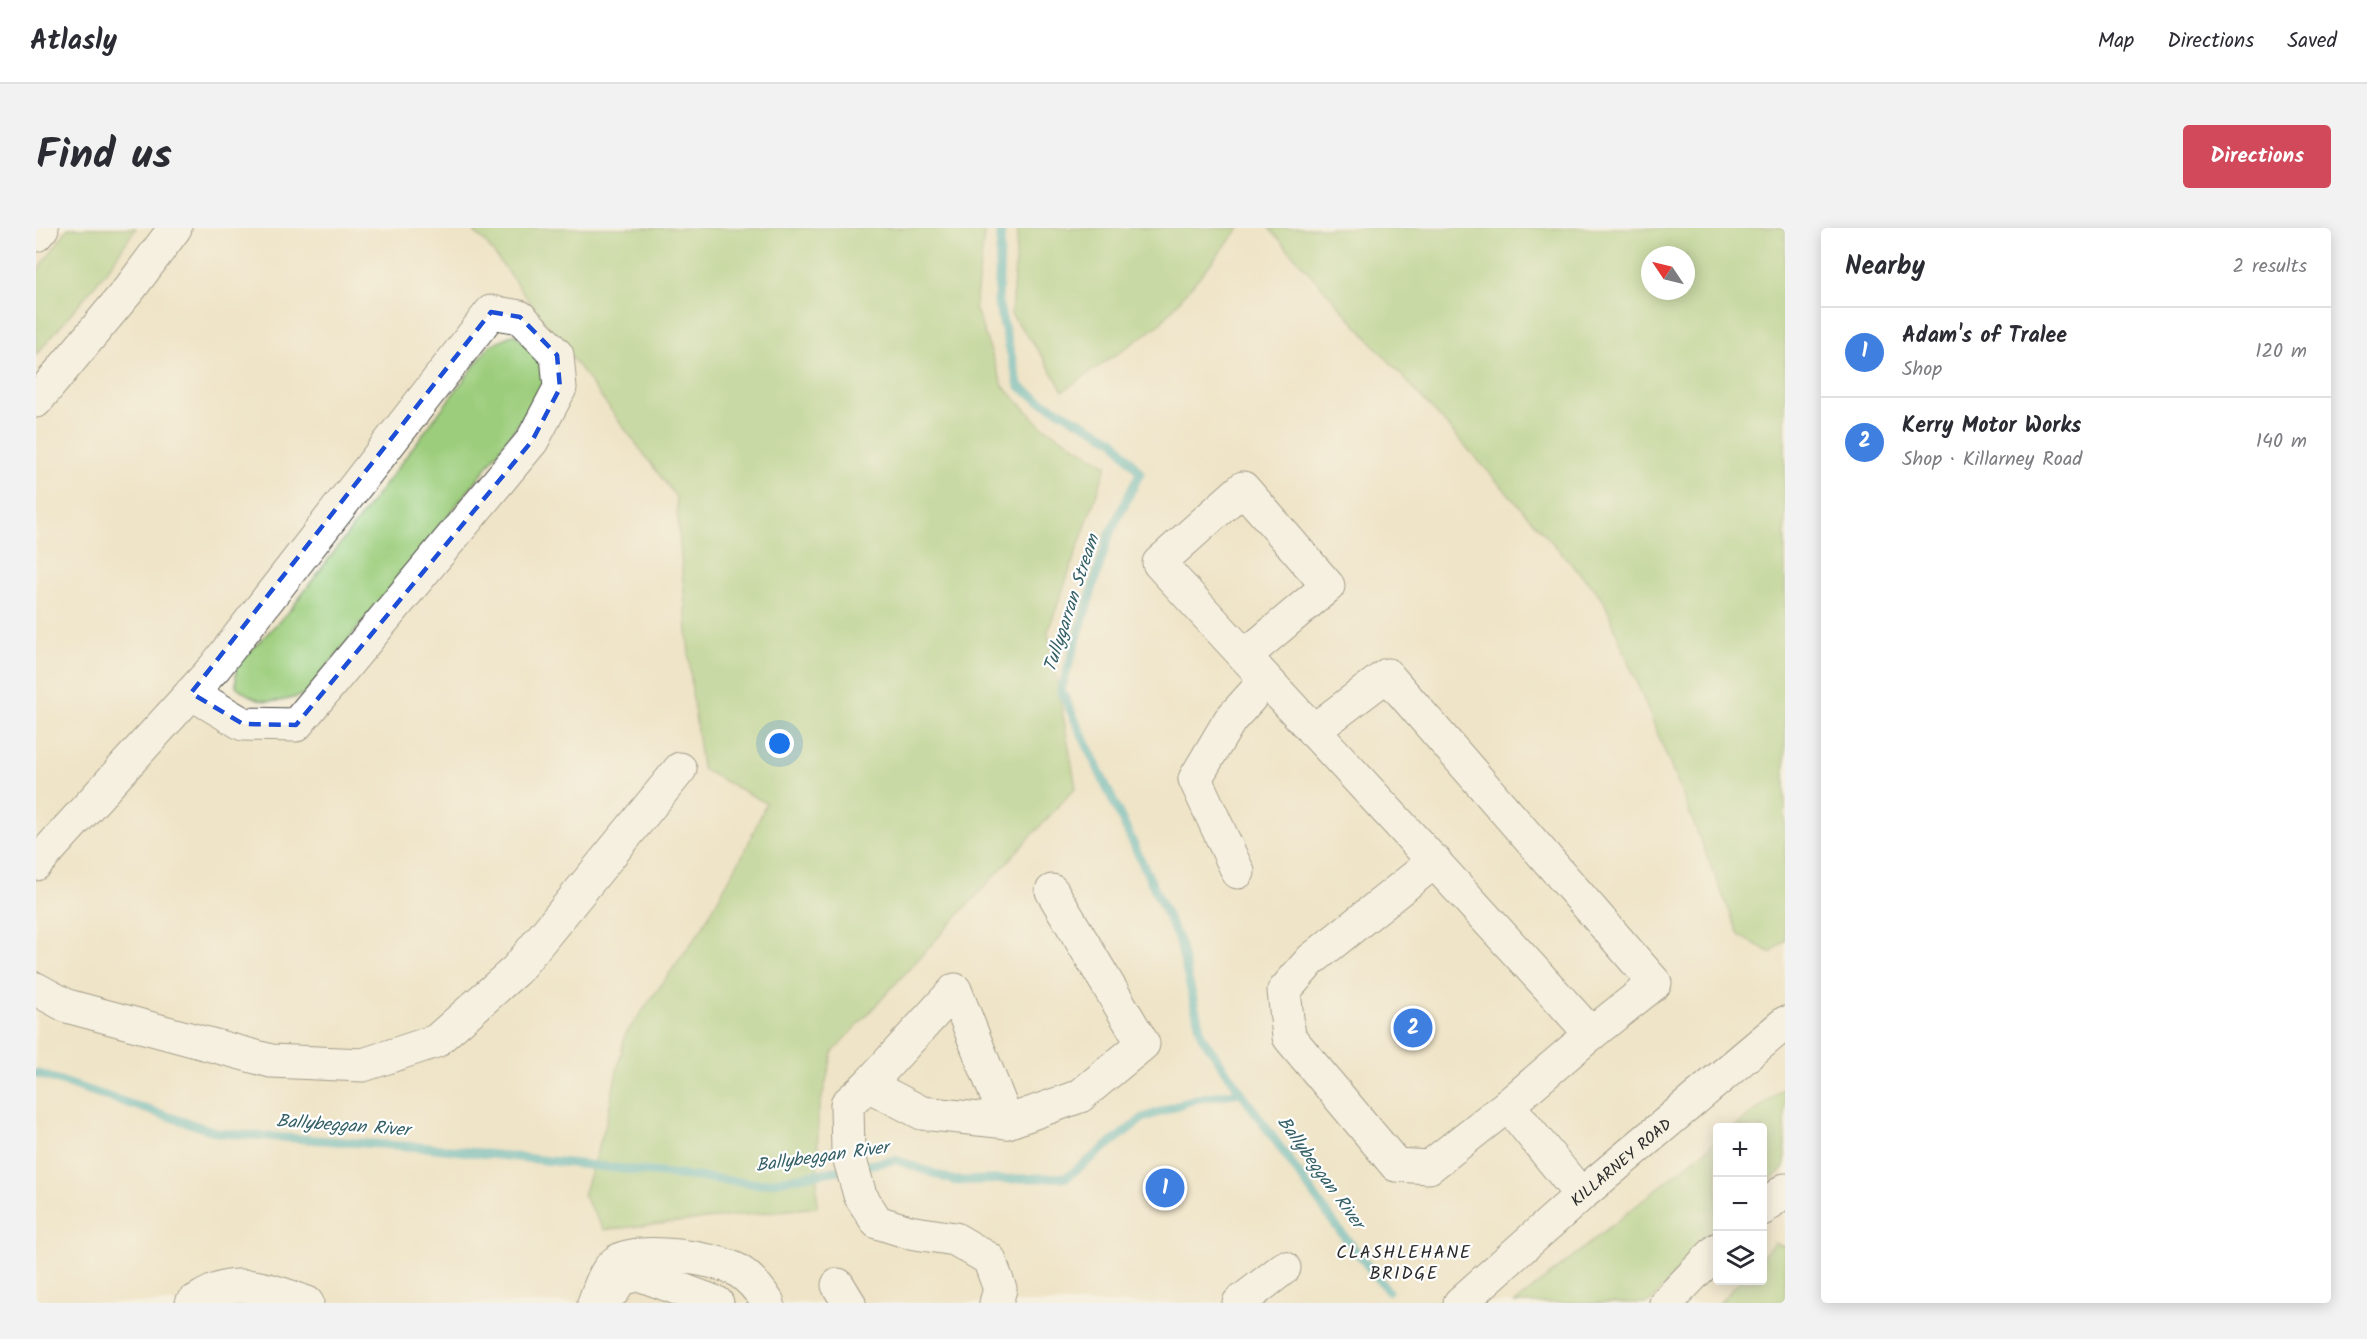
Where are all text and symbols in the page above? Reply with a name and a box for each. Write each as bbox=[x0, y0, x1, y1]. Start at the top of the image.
text: Atlasly bbox=[30, 19, 117, 64]
text: Map bbox=[2098, 25, 2134, 58]
text: Directions bbox=[2167, 25, 2254, 58]
text: Saved bbox=[2287, 25, 2337, 58]
text: Find us bbox=[36, 123, 172, 190]
button: Directions bbox=[2183, 125, 2331, 188]
north arrow bbox=[1641, 246, 1695, 300]
text: Nearby bbox=[1845, 246, 1925, 288]
text: 2 results bbox=[2232, 251, 2307, 283]
text: Adam's of Tralee bbox=[1902, 319, 2067, 354]
text: 1 bbox=[1861, 336, 1868, 368]
text: 120 m bbox=[2255, 336, 2307, 368]
text: Shop bbox=[1902, 354, 1942, 386]
text: Kerry Motor Works bbox=[1902, 409, 2081, 444]
text: 2 bbox=[1859, 426, 1870, 458]
text: 140 m bbox=[2256, 426, 2307, 458]
text: Shop · Killarney Road bbox=[1902, 444, 2082, 476]
water label: Tullygarran Stream bbox=[1037, 529, 1109, 676]
your location bbox=[765, 729, 794, 758]
pin: 2 bbox=[1394, 1006, 1432, 1050]
water label: Ballybeggan River bbox=[275, 1107, 415, 1146]
water label: Ballybeggan River bbox=[1269, 1110, 1373, 1239]
street label: KILLARNEY ROAD bbox=[1565, 1113, 1678, 1213]
map controls bbox=[1713, 1123, 1767, 1285]
button: + bbox=[1713, 1123, 1767, 1177]
water label: Ballybeggan River bbox=[754, 1133, 894, 1181]
pin: 1 bbox=[1146, 1166, 1184, 1210]
button: − bbox=[1713, 1177, 1767, 1231]
button: layers bbox=[1713, 1231, 1767, 1285]
district label: CLASHLEHANE BRIDGE bbox=[1336, 1239, 1472, 1289]

